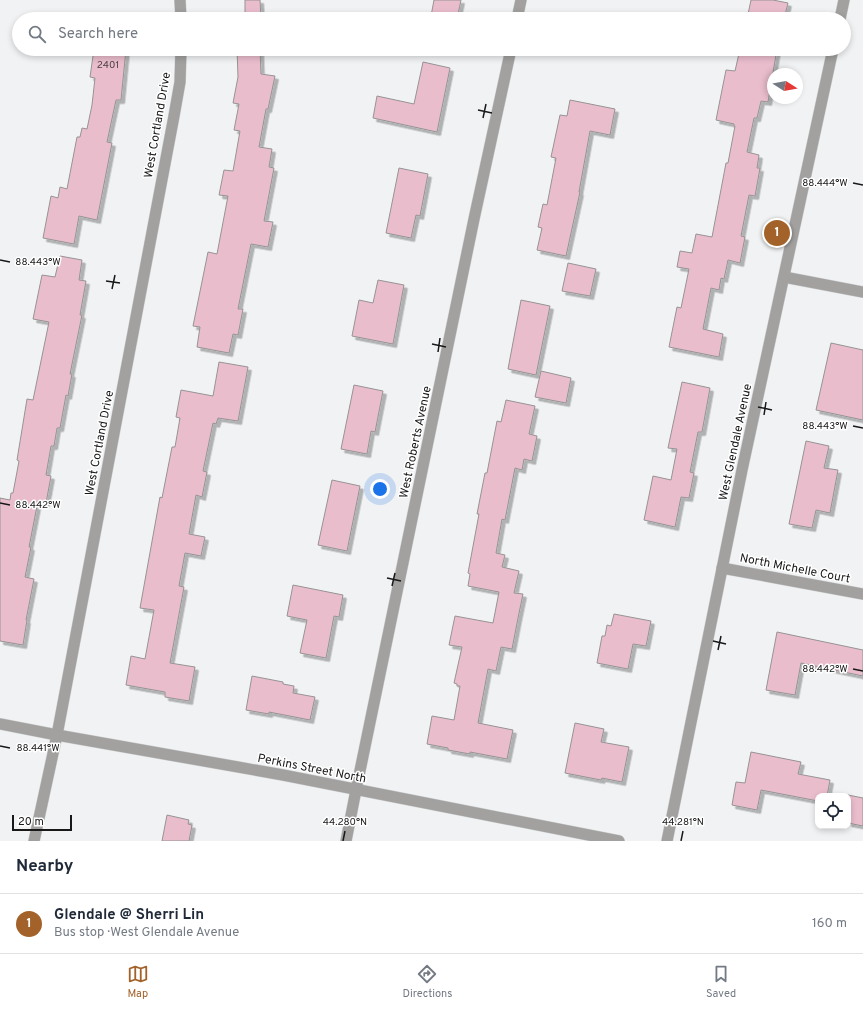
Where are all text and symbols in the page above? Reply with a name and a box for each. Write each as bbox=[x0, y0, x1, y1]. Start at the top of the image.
search box bbox=[12, 12, 851, 56]
icon: search bbox=[26, 23, 48, 45]
text: Search here bbox=[58, 25, 138, 44]
house number: 2401 bbox=[97, 59, 119, 72]
north arrow bbox=[767, 68, 803, 104]
street label: West Cortland Drive bbox=[141, 71, 175, 179]
text: 88.444°W bbox=[802, 177, 848, 190]
pin: 1 bbox=[764, 218, 790, 248]
text: 88.443°W bbox=[15, 256, 61, 269]
street label: West Glendale Avenue bbox=[716, 382, 756, 502]
street label: West Roberts Avenue bbox=[396, 385, 436, 500]
street label: West Cortland Drive bbox=[82, 389, 118, 497]
text: 88.443°W bbox=[802, 420, 848, 433]
your location bbox=[370, 479, 390, 499]
text: 88.442°W bbox=[15, 499, 61, 512]
street label: North Michelle Court bbox=[738, 550, 851, 588]
text: 88.442°W bbox=[802, 663, 848, 676]
text: 88.441°W bbox=[16, 742, 60, 755]
street label: Perkins Street North bbox=[256, 751, 367, 787]
map controls bbox=[815, 793, 851, 829]
button: locate bbox=[815, 793, 851, 829]
scale bar bbox=[12, 813, 72, 832]
text: 20 m bbox=[18, 815, 44, 829]
text: 44.280°N bbox=[323, 816, 367, 829]
text: 44.281°N bbox=[662, 816, 704, 829]
text: Nearby bbox=[16, 856, 73, 878]
text: Glendale @ Sherri Lin bbox=[54, 906, 204, 925]
text: 1 bbox=[26, 916, 32, 932]
text: 160 m bbox=[812, 916, 847, 932]
text: Bus stop · West Glendale Avenue bbox=[54, 925, 239, 941]
tab: Map bbox=[127, 963, 149, 1001]
tab: Directions bbox=[402, 963, 452, 1001]
tab: Saved bbox=[706, 963, 736, 1001]

